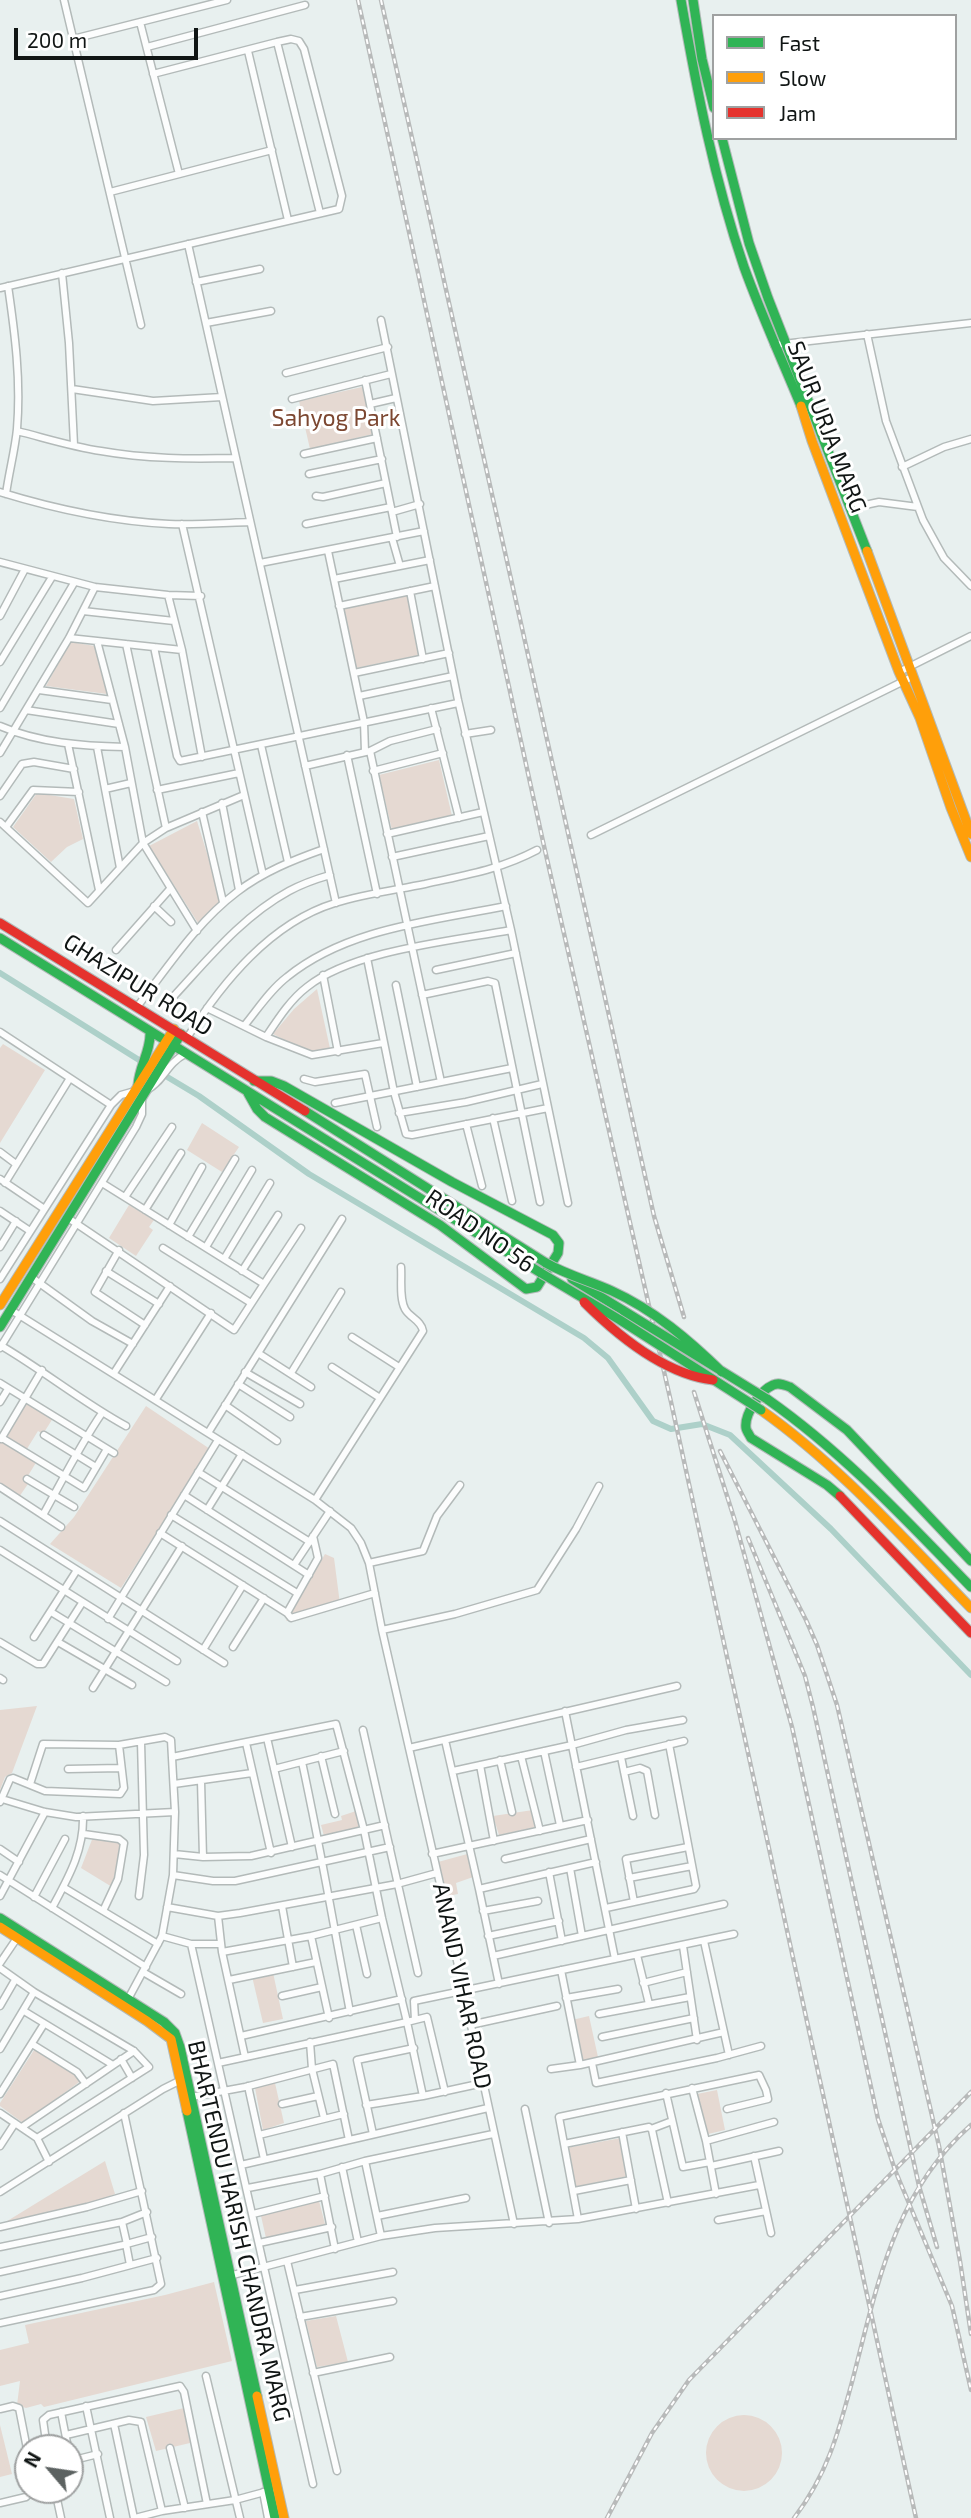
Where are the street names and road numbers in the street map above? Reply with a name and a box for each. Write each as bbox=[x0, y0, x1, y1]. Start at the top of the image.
street label: SAUR URJA MARG bbox=[782, 337, 872, 517]
street label: GHAZIPUR ROAD bbox=[58, 928, 218, 1042]
street label: ROAD NO 56 bbox=[420, 1183, 540, 1279]
street label: ANAND VIHAR ROAD bbox=[427, 1881, 497, 2091]
street label: BHARTENDU HARISH CHANDRA MARG bbox=[182, 2038, 296, 2424]

